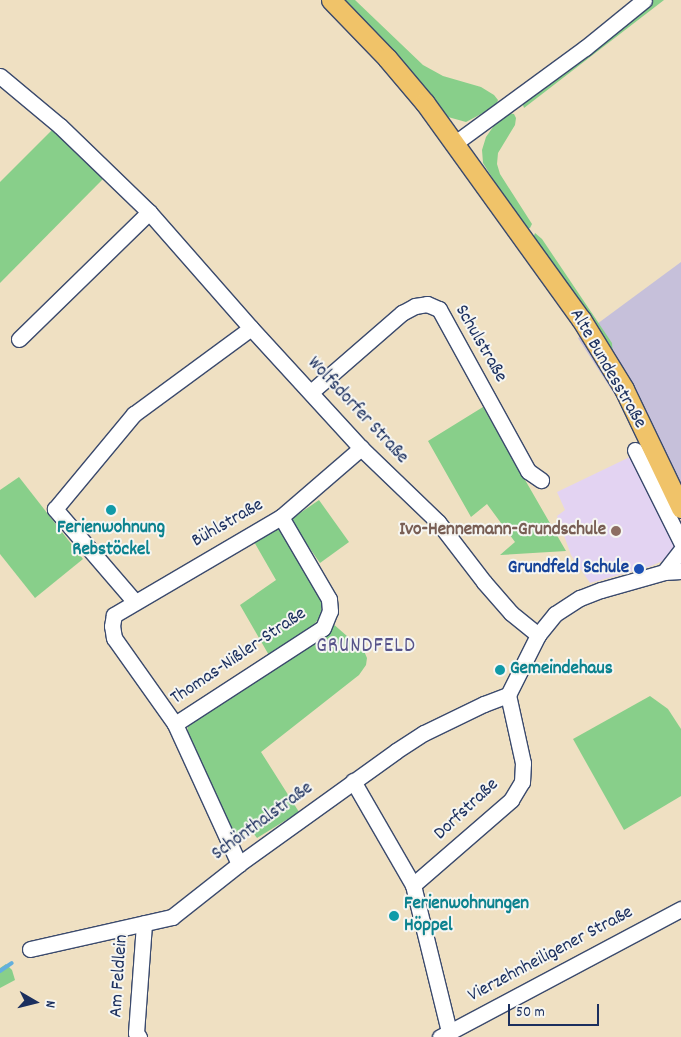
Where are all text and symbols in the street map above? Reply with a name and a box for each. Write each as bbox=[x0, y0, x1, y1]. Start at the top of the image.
street label: Schulstraße bbox=[449, 301, 511, 387]
street label: Alte Bundesstraße bbox=[564, 305, 650, 433]
street label: Wolfsdorfer Straße bbox=[302, 353, 412, 469]
street label: Bühlstraße bbox=[188, 494, 268, 554]
marker: Ferienwohnung Rebstöckel bbox=[105, 504, 117, 516]
place label: Ferienwohnung Rebstöckel bbox=[57, 518, 165, 562]
place label: Ivo-Hennemann-Grundschule bbox=[399, 520, 606, 542]
marker: Ivo-Hennemann-Grundschule bbox=[610, 525, 622, 537]
place label: Grundfeld Schule bbox=[508, 558, 629, 580]
marker: Grundfeld Schule bbox=[633, 563, 645, 575]
street label: Thomas-Nißler-Straße bbox=[167, 603, 311, 711]
district label: GRUNDFELD bbox=[315, 634, 417, 660]
place label: Gemeindehaus bbox=[510, 659, 613, 681]
marker: Gemeindehaus bbox=[494, 664, 506, 676]
street label: Dorfstraße bbox=[430, 774, 504, 846]
street label: Schönthalstraße bbox=[208, 778, 318, 866]
place label: Ferienwohnungen Höppel bbox=[404, 894, 529, 938]
street label: Vierzehnheiligener Straße bbox=[465, 902, 637, 1008]
marker: Ferienwohnungen Höppel bbox=[388, 910, 400, 922]
street label: Am Feldlein bbox=[106, 934, 134, 1018]
north arrow bbox=[10, 977, 60, 1027]
scale bar bbox=[511, 994, 602, 1026]
text: N bbox=[39, 999, 60, 1009]
text: 50 m bbox=[516, 1002, 545, 1024]

